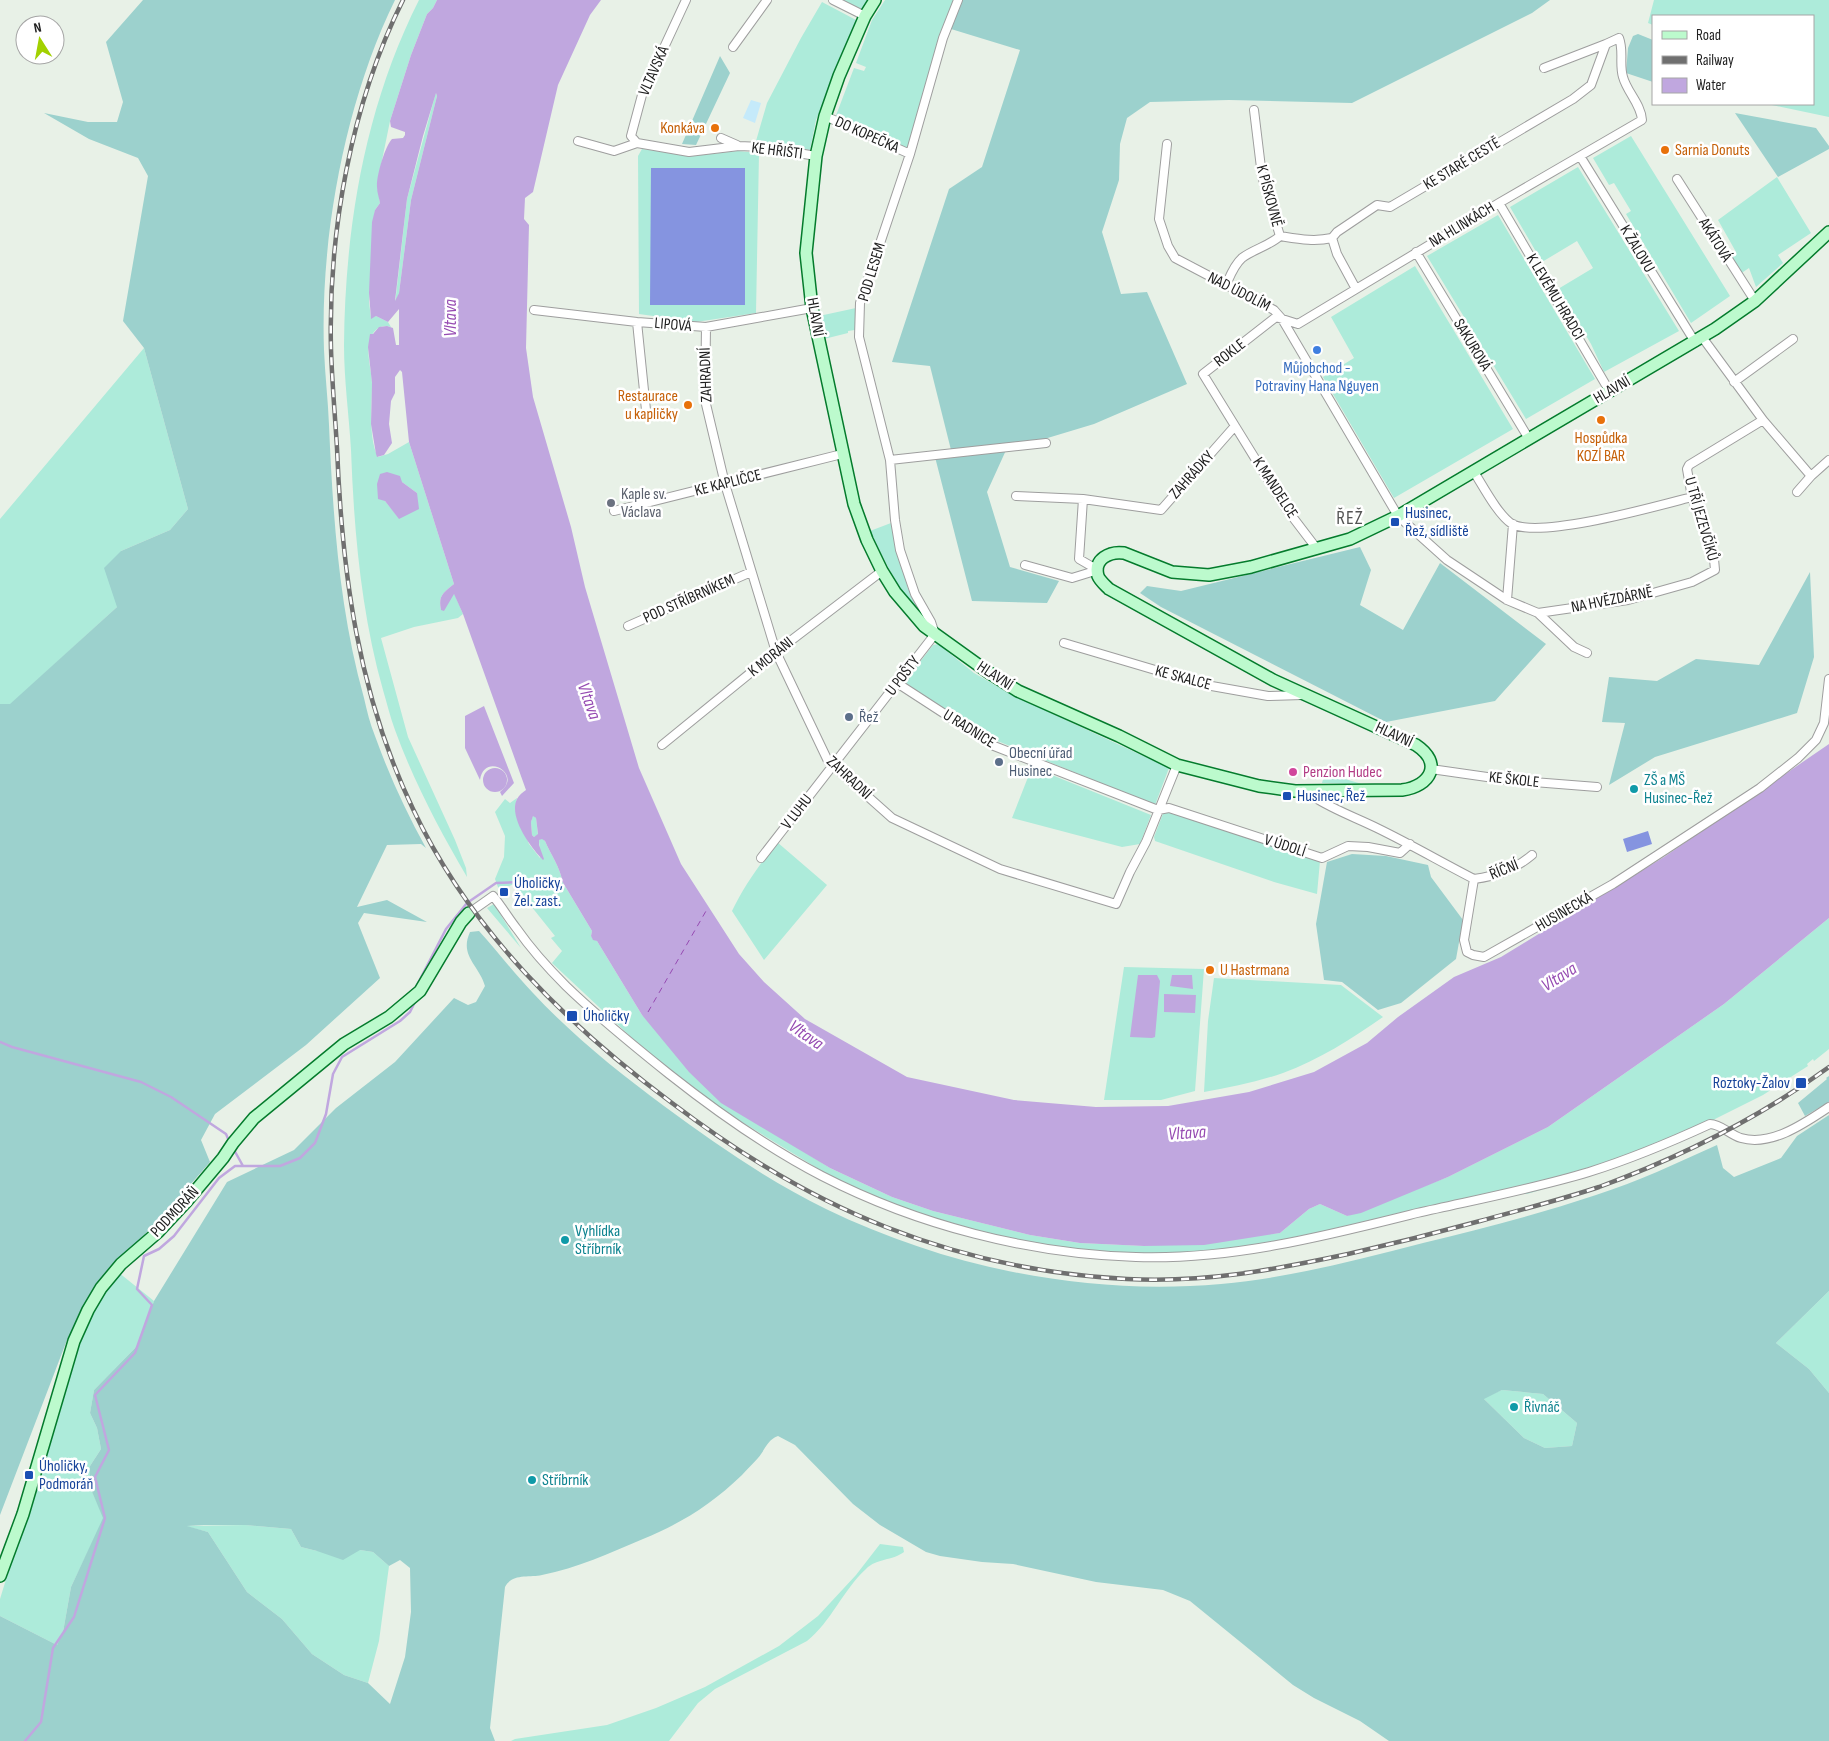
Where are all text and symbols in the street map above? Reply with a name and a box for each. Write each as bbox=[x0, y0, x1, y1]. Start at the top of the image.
north arrow bbox=[15, 15, 65, 65]
legend bbox=[1652, 15, 1814, 105]
text: N bbox=[32, 19, 43, 37]
text: Road bbox=[1696, 26, 1721, 45]
street label: VLTAVSKÁ bbox=[635, 43, 673, 99]
text: Railway bbox=[1696, 51, 1734, 70]
text: Water bbox=[1696, 76, 1727, 95]
street label: DO KOPEČKA bbox=[832, 112, 902, 158]
place label: Konkáva bbox=[660, 119, 705, 138]
marker: Konkáva bbox=[709, 122, 721, 134]
street label: KE STARÉ CESTĚ bbox=[1420, 134, 1504, 194]
street label: KE HŘIŠTI bbox=[750, 138, 804, 164]
place label: Sarnia Donuts bbox=[1675, 141, 1750, 160]
marker: Sarnia Donuts bbox=[1659, 144, 1671, 156]
street label: K PÍSKOVNĚ bbox=[1252, 163, 1286, 229]
street label: NA HLINKÁCH bbox=[1426, 198, 1498, 252]
street label: AKÁTOVÁ bbox=[1694, 214, 1736, 265]
street label: K ŽALOVU bbox=[1616, 222, 1658, 276]
street label: POD LESEM bbox=[854, 240, 890, 304]
street label: K LEVÉMU HRADCI bbox=[1522, 250, 1588, 344]
street label: NAD ÚDOLÍM bbox=[1204, 268, 1274, 316]
street label: HLAVNÍ bbox=[802, 296, 828, 338]
water label: Vltava bbox=[440, 298, 461, 337]
street label: LIPOVÁ bbox=[654, 314, 693, 336]
street label: SAKUROVÁ bbox=[1449, 315, 1495, 375]
street label: ROKLE bbox=[1210, 335, 1250, 371]
marker: Můjobchod - Potraviny Hana Nguyen bbox=[1311, 344, 1323, 356]
street label: ZAHRADNÍ bbox=[696, 347, 716, 403]
place label: Můjobchod - Potraviny Hana Nguyen bbox=[1255, 359, 1379, 396]
street label: HLAVNÍ bbox=[1590, 372, 1634, 408]
place label: Restaurace u kapličky bbox=[618, 387, 678, 424]
marker: Restaurace u kapličky bbox=[682, 399, 694, 411]
marker: Hospůdka KOZÍ BAR bbox=[1595, 414, 1607, 426]
place label: Hospůdka KOZÍ BAR bbox=[1575, 429, 1627, 466]
street label: ZAHRÁDKY bbox=[1166, 447, 1219, 503]
street label: K MANDELCE bbox=[1248, 454, 1302, 522]
street label: KE KAPLIČCE bbox=[693, 466, 763, 500]
street label: U TŘÍ JEZEVČÍKŮ bbox=[1680, 475, 1722, 563]
place label: Kaple sv. Václava bbox=[621, 485, 667, 522]
marker: Kaple sv. Václava bbox=[605, 497, 617, 509]
place label: Husinec, Řež, sídliště bbox=[1405, 504, 1469, 541]
district label: ŘEŽ bbox=[1336, 507, 1364, 530]
marker: Husinec, Řež, sídliště bbox=[1389, 516, 1401, 528]
street label: POD STŘÍBRNÍKEM bbox=[640, 570, 738, 628]
street label: NA HVĚZDÁRNĚ bbox=[1570, 583, 1654, 617]
street label: K MORÁNI bbox=[745, 633, 797, 681]
street label: U POŠTY bbox=[882, 652, 925, 700]
street label: HLAVNÍ bbox=[973, 657, 1017, 695]
street label: KE SKALCE bbox=[1153, 661, 1213, 695]
water label: Vltava bbox=[573, 680, 606, 723]
street label: U RADNICE bbox=[939, 706, 999, 752]
place label: Řež bbox=[859, 708, 879, 727]
marker: Řež bbox=[843, 711, 855, 723]
street label: HLAVNÍ bbox=[1372, 718, 1416, 752]
place label: Obecní úřad Husinec bbox=[1009, 744, 1072, 781]
street label: ZAHRADNÍ bbox=[822, 752, 876, 804]
marker: Obecní úřad Husinec bbox=[993, 756, 1005, 768]
place label: Penzion Hudec bbox=[1303, 763, 1382, 782]
marker: Penzion Hudec bbox=[1287, 766, 1299, 778]
street label: KE ŠKOLE bbox=[1488, 768, 1540, 792]
place label: ZŠ a MŠ Husinec-Řež bbox=[1644, 771, 1713, 808]
marker: ZŠ a MŠ Husinec-Řež bbox=[1628, 783, 1640, 795]
place label: Husinec, Řež bbox=[1297, 787, 1365, 806]
marker: Husinec, Řež bbox=[1281, 790, 1293, 802]
street label: V LUHU bbox=[777, 791, 817, 833]
street label: V ÚDOLÍ bbox=[1262, 830, 1308, 862]
street label: ŘÍČNÍ bbox=[1487, 856, 1521, 884]
place label: Úholičky, Žel. zast. bbox=[514, 874, 563, 911]
marker: Úholičky, Žel. zast. bbox=[498, 886, 510, 898]
street label: HUSINECKÁ bbox=[1532, 888, 1596, 936]
water label: Vltava bbox=[1537, 958, 1581, 996]
place label: U Hastrmana bbox=[1220, 961, 1289, 980]
marker: U Hastrmana bbox=[1204, 964, 1216, 976]
place label: Úholičky bbox=[583, 1007, 629, 1026]
marker: Úholičky bbox=[565, 1009, 579, 1023]
water label: Vltava bbox=[785, 1016, 828, 1055]
place label: Roztoky-Žalov bbox=[1713, 1074, 1790, 1093]
marker: Roztoky-Žalov bbox=[1794, 1076, 1808, 1090]
water label: Vltava bbox=[1167, 1121, 1207, 1145]
street label: PODMORÁŇ bbox=[147, 1183, 203, 1241]
place label: Vyhlídka Stříbrník bbox=[575, 1222, 621, 1259]
marker: Vyhlídka Stříbrník bbox=[559, 1234, 571, 1246]
place label: Řivnáč bbox=[1524, 1398, 1560, 1417]
marker: Řivnáč bbox=[1508, 1401, 1520, 1413]
place label: Úholičky, Podmoráň bbox=[39, 1457, 93, 1494]
marker: Úholičky, Podmoráň bbox=[23, 1469, 35, 1481]
place label: Stříbrník bbox=[542, 1471, 588, 1490]
marker: Stříbrník bbox=[526, 1474, 538, 1486]

